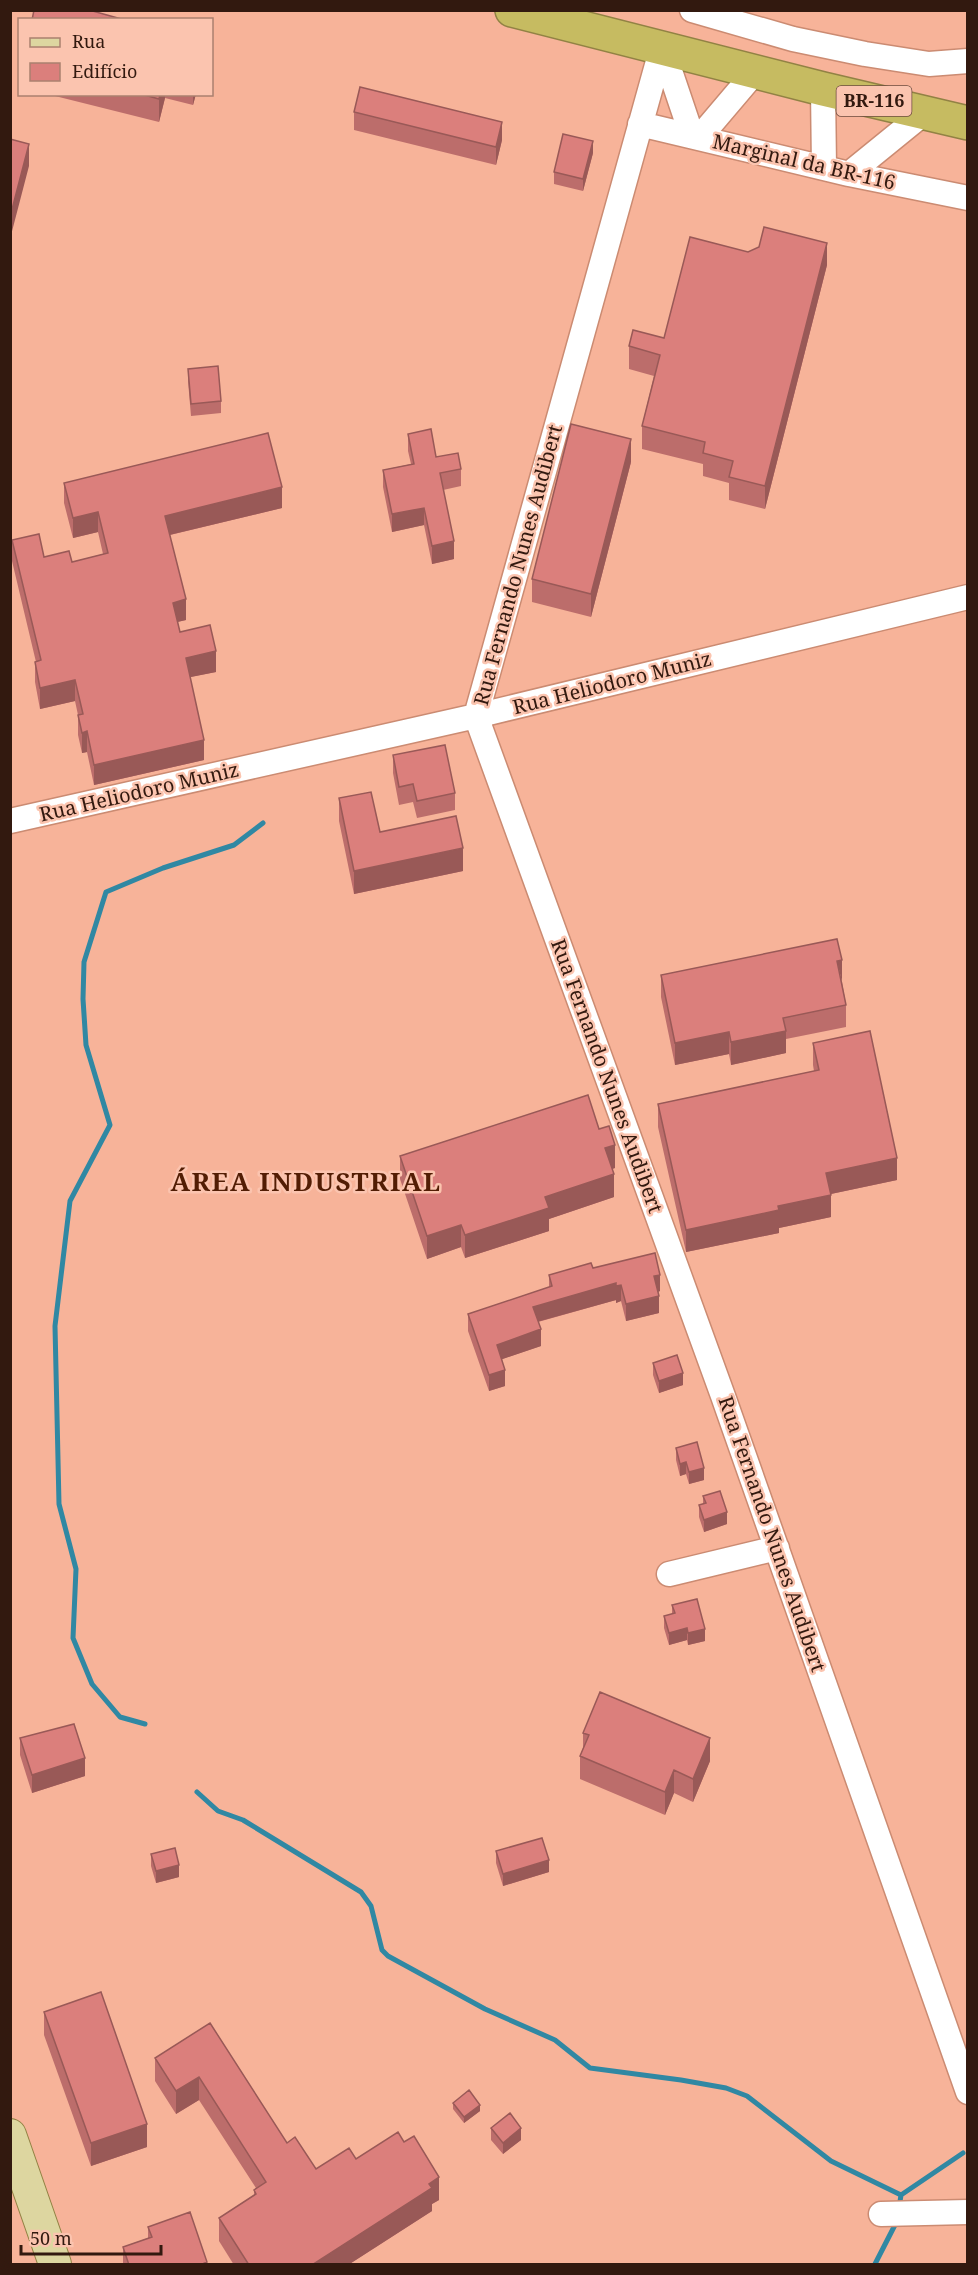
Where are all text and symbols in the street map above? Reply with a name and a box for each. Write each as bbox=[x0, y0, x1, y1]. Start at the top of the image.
legend bbox=[18, 18, 213, 96]
text: Rua bbox=[72, 29, 105, 53]
text: Edifício bbox=[72, 59, 137, 83]
road number: BR-116 bbox=[836, 86, 912, 116]
street label: Marginal da BR-116 bbox=[710, 127, 898, 196]
street label: Rua Fernando Nunes Audibert bbox=[467, 421, 568, 708]
street label: Rua Heliodoro Muniz bbox=[510, 645, 714, 720]
street label: Rua Heliodoro Muniz bbox=[36, 755, 241, 828]
street label: Rua Fernando Nunes Audibert bbox=[545, 935, 670, 1217]
district label: ÁREA INDUSTRIAL bbox=[170, 1163, 442, 1199]
street label: Rua Fernando Nunes Audibert bbox=[713, 1392, 832, 1675]
scale bar bbox=[21, 2218, 160, 2256]
text: 50 m bbox=[30, 2226, 72, 2250]

